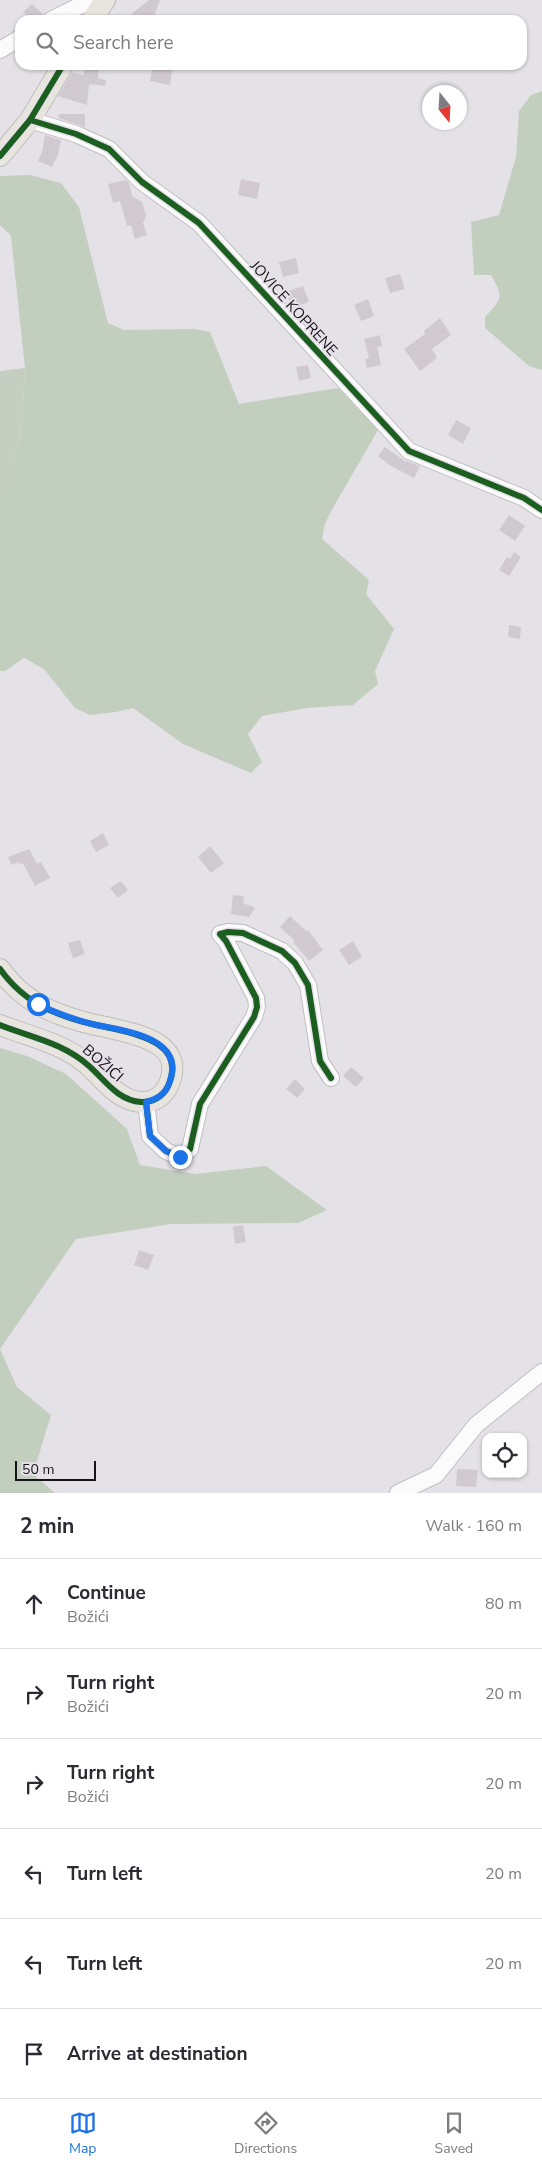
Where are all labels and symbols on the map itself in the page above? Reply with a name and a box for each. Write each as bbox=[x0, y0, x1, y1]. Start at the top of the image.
north arrow bbox=[422, 85, 467, 130]
street label: JOVICE KOPRENE bbox=[245, 255, 342, 360]
route start bbox=[27, 993, 50, 1016]
street label: BOŽIĆI bbox=[78, 1039, 128, 1086]
route end bbox=[169, 1146, 192, 1169]
scale bar bbox=[15, 1458, 96, 1481]

